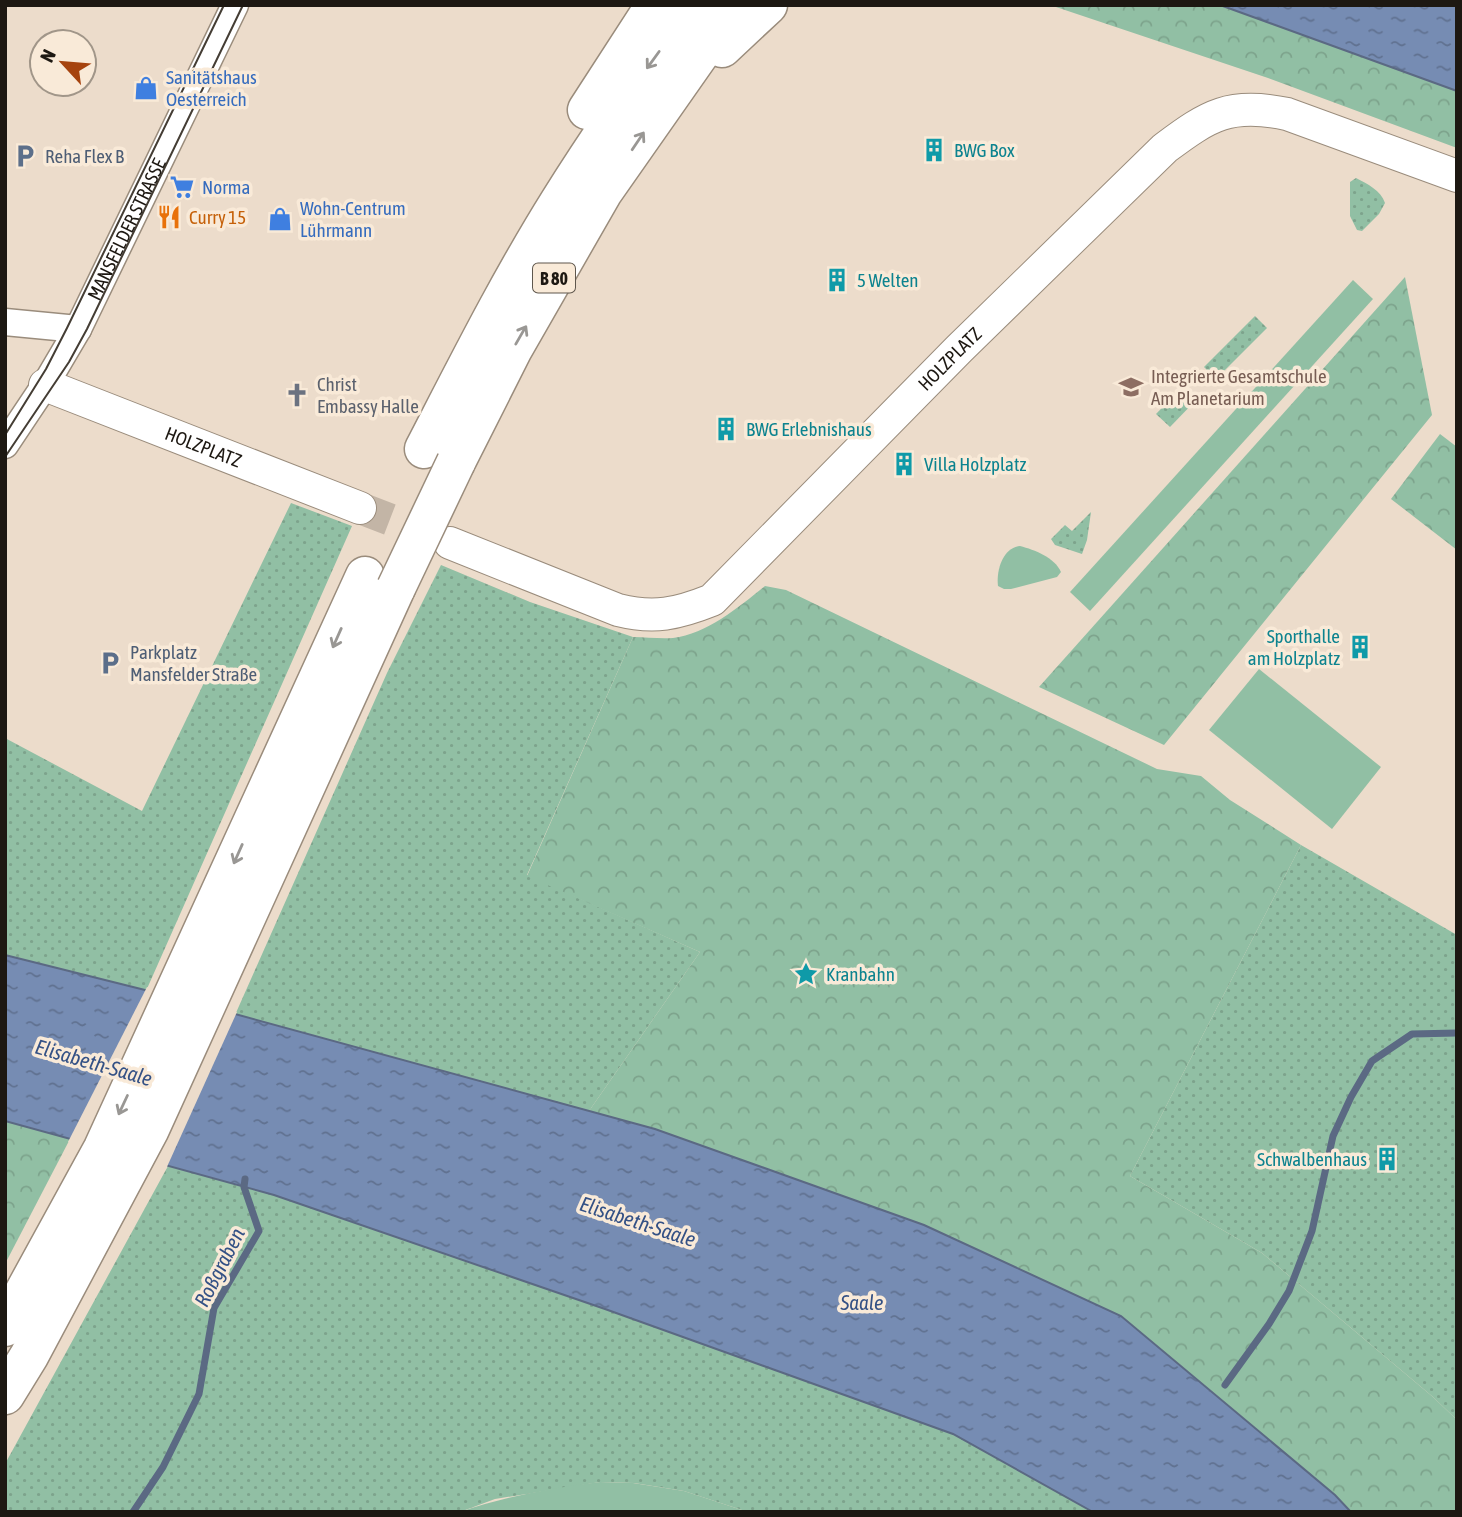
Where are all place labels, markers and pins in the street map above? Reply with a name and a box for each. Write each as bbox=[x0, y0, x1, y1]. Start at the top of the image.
place label: Sanitätshaus Oesterreich bbox=[166, 66, 257, 110]
shop icon: Sanitätshaus Oesterreich bbox=[132, 74, 160, 102]
building icon: BWG Box bbox=[920, 136, 948, 164]
place label: BWG Box bbox=[954, 139, 1015, 161]
parking icon: Reha Flex B bbox=[11, 142, 39, 170]
place label: Reha Flex B bbox=[45, 145, 124, 167]
supermarket icon: Norma bbox=[168, 173, 196, 201]
place label: Norma bbox=[202, 176, 250, 198]
place label: Wohn-Centrum Lührmann bbox=[300, 197, 406, 241]
restaurant icon: Curry 15 bbox=[155, 203, 183, 231]
shop icon: Wohn-Centrum Lührmann bbox=[266, 205, 294, 233]
place label: Curry 15 bbox=[189, 206, 246, 228]
building icon: 5 Welten bbox=[823, 266, 851, 294]
place label: 5 Welten bbox=[857, 269, 919, 291]
place label: Integrierte Gesamtschule Am Planetarium bbox=[1151, 365, 1327, 409]
place label: Christ Embassy Halle bbox=[317, 373, 419, 417]
school or university icon: Integrierte Gesamtschule Am Planetarium bbox=[1117, 373, 1145, 401]
church icon: Christ Embassy Halle bbox=[283, 381, 311, 409]
building icon: BWG Erlebnishaus bbox=[712, 415, 740, 443]
place label: BWG Erlebnishaus bbox=[746, 418, 872, 440]
building icon: Villa Holzplatz bbox=[890, 450, 918, 478]
place label: Villa Holzplatz bbox=[924, 453, 1026, 475]
place label: Sporthalle am Holzplatz bbox=[1248, 625, 1340, 669]
building icon: Sporthalle am Holzplatz bbox=[1346, 633, 1374, 661]
place label: Parkplatz Mansfelder Straße bbox=[130, 641, 257, 685]
parking icon: Parkplatz Mansfelder Straße bbox=[96, 649, 124, 677]
place icon: Kranbahn bbox=[792, 960, 820, 988]
place label: Kranbahn bbox=[826, 963, 895, 985]
building icon: Schwalbenhaus bbox=[1373, 1145, 1401, 1173]
place label: Schwalbenhaus bbox=[1257, 1148, 1367, 1170]

